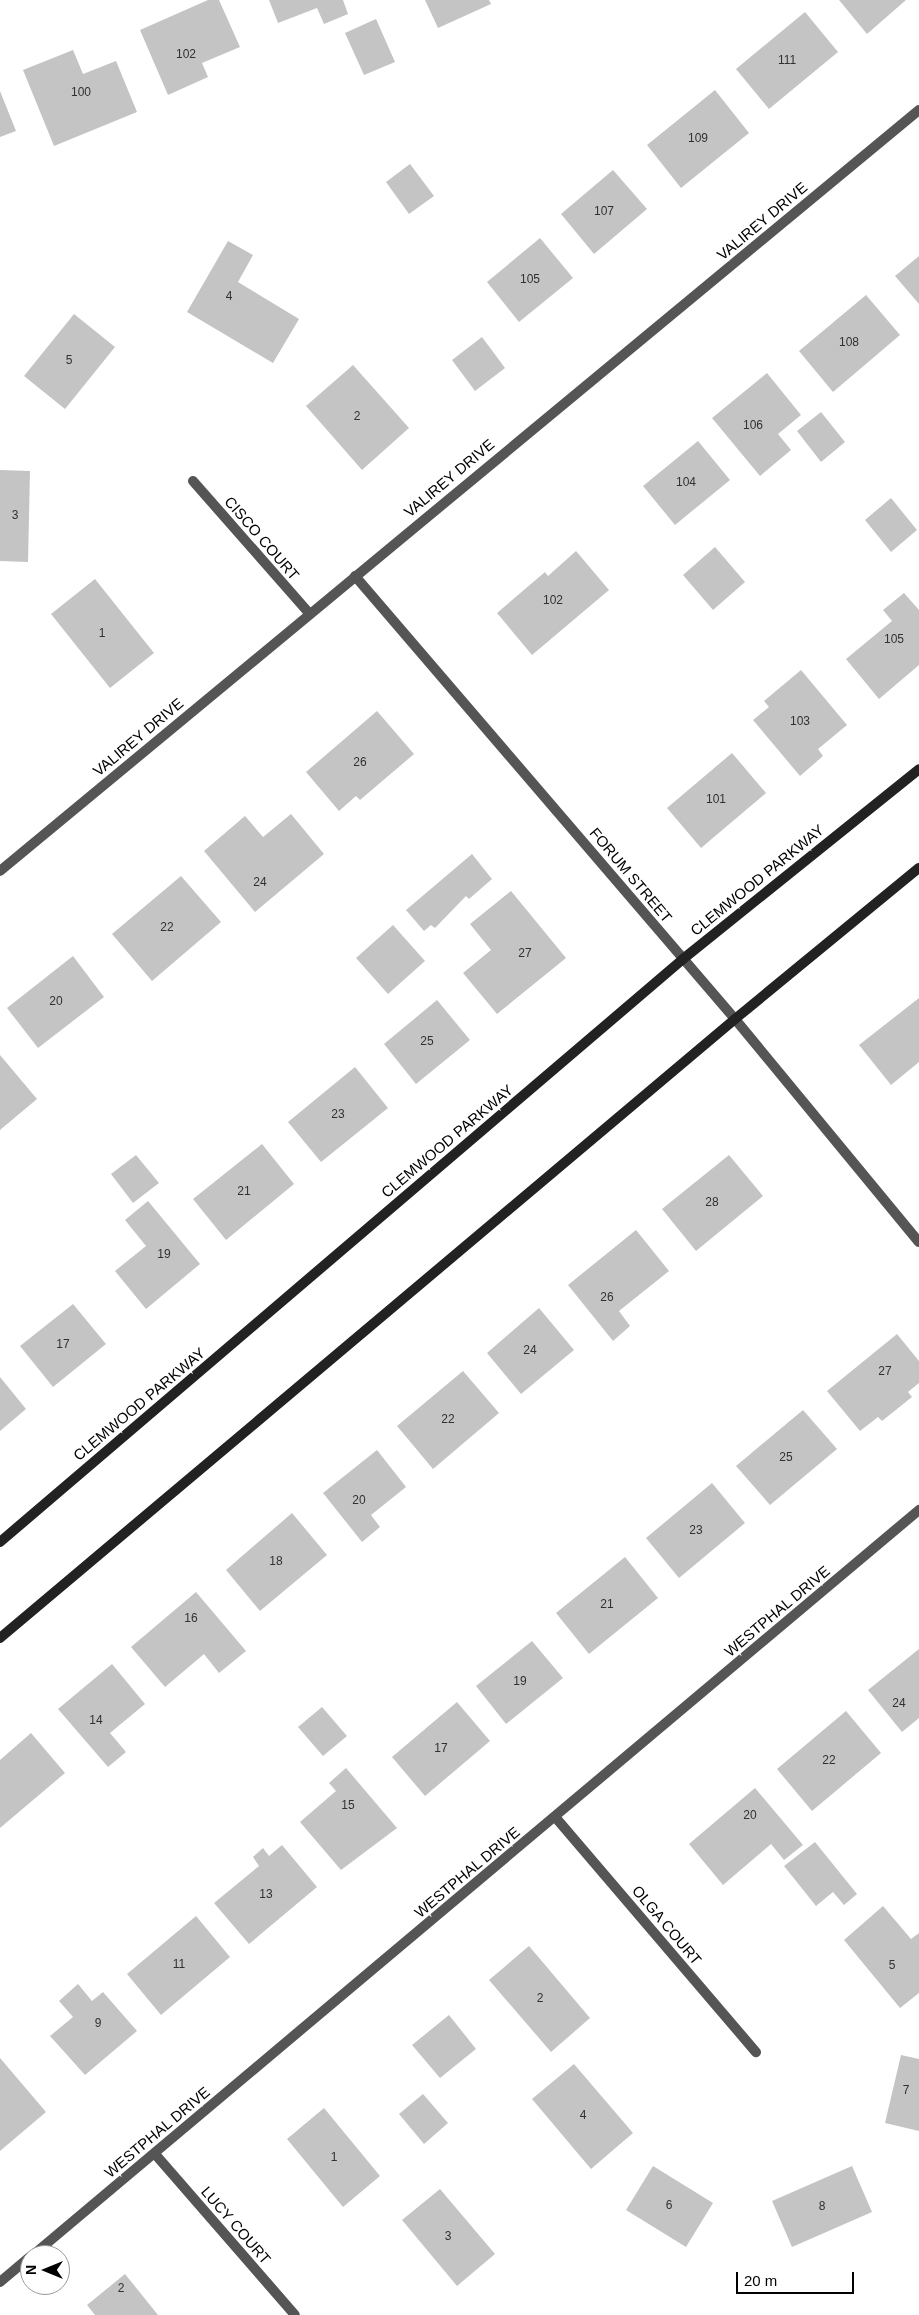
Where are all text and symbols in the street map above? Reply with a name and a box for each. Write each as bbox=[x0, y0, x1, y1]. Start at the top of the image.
house number: 102 bbox=[176, 48, 196, 62]
house number: 111 bbox=[778, 54, 796, 68]
house number: 100 bbox=[71, 86, 91, 100]
house number: 109 bbox=[688, 132, 708, 146]
street label: VALIREY DRIVE bbox=[713, 178, 811, 264]
house number: 107 bbox=[594, 205, 614, 219]
house number: 105 bbox=[520, 273, 540, 287]
house number: 4 bbox=[226, 290, 232, 304]
house number: 108 bbox=[839, 336, 859, 350]
house number: 5 bbox=[66, 354, 72, 368]
house number: 2 bbox=[354, 410, 360, 424]
house number: 106 bbox=[743, 419, 763, 433]
street label: VALIREY DRIVE bbox=[400, 435, 498, 521]
house number: 104 bbox=[676, 476, 696, 490]
street label: CISCO COURT bbox=[221, 493, 303, 583]
house number: 3 bbox=[12, 509, 18, 523]
house number: 102 bbox=[543, 594, 563, 608]
house number: 1 bbox=[99, 627, 105, 641]
house number: 105 bbox=[884, 633, 904, 647]
street label: VALIREY DRIVE bbox=[89, 694, 187, 780]
house number: 103 bbox=[790, 715, 810, 729]
house number: 26 bbox=[353, 756, 367, 770]
house number: 101 bbox=[706, 793, 726, 807]
street label: CLEMWOOD PARKWAY bbox=[687, 821, 827, 939]
street label: FORUM STREET bbox=[586, 824, 676, 926]
house number: 24 bbox=[253, 876, 267, 890]
house number: 22 bbox=[160, 921, 174, 935]
house number: 27 bbox=[518, 947, 532, 961]
house number: 20 bbox=[49, 995, 63, 1009]
house number: 25 bbox=[420, 1035, 434, 1049]
street label: CLEMWOOD PARKWAY bbox=[377, 1081, 517, 1201]
house number: 23 bbox=[331, 1108, 345, 1122]
house number: 21 bbox=[237, 1185, 251, 1199]
house number: 28 bbox=[705, 1196, 719, 1210]
house number: 19 bbox=[157, 1248, 171, 1262]
house number: 26 bbox=[600, 1291, 614, 1305]
house number: 17 bbox=[56, 1338, 70, 1352]
street label: CLEMWOOD PARKWAY bbox=[69, 1344, 209, 1464]
house number: 24 bbox=[523, 1344, 537, 1358]
house number: 27 bbox=[878, 1365, 892, 1379]
house number: 22 bbox=[441, 1413, 455, 1427]
house number: 25 bbox=[779, 1451, 793, 1465]
house number: 20 bbox=[352, 1494, 366, 1508]
house number: 23 bbox=[689, 1524, 703, 1538]
house number: 18 bbox=[269, 1555, 283, 1569]
street label: WESTPHAL DRIVE bbox=[720, 1562, 834, 1660]
house number: 21 bbox=[600, 1598, 614, 1612]
house number: 16 bbox=[184, 1612, 198, 1626]
house number: 19 bbox=[513, 1675, 527, 1689]
house number: 24 bbox=[892, 1697, 906, 1711]
house number: 14 bbox=[89, 1714, 103, 1728]
house number: 17 bbox=[434, 1742, 448, 1756]
house number: 22 bbox=[822, 1754, 836, 1768]
house number: 15 bbox=[341, 1799, 355, 1813]
house number: 20 bbox=[743, 1809, 757, 1823]
street label: WESTPHAL DRIVE bbox=[410, 1823, 524, 1921]
street label: OLGA COURT bbox=[628, 1881, 706, 1969]
house number: 13 bbox=[259, 1888, 273, 1902]
house number: 11 bbox=[173, 1958, 185, 1972]
house number: 5 bbox=[889, 1959, 895, 1973]
house number: 2 bbox=[537, 1992, 543, 2006]
house number: 9 bbox=[95, 2017, 101, 2031]
street label: WESTPHAL DRIVE bbox=[100, 2083, 214, 2181]
house number: 7 bbox=[903, 2084, 909, 2098]
house number: 4 bbox=[580, 2109, 586, 2123]
house number: 1 bbox=[331, 2151, 337, 2165]
street label: LUCY COURT bbox=[197, 2182, 275, 2268]
house number: 6 bbox=[666, 2199, 672, 2213]
house number: 8 bbox=[819, 2200, 825, 2214]
house number: 3 bbox=[445, 2230, 451, 2244]
north arrow bbox=[20, 2245, 70, 2295]
scale bar bbox=[739, 2262, 856, 2294]
text: N bbox=[23, 2265, 39, 2275]
text: 20 m bbox=[744, 2272, 777, 2289]
house number: 2 bbox=[118, 2282, 124, 2296]

